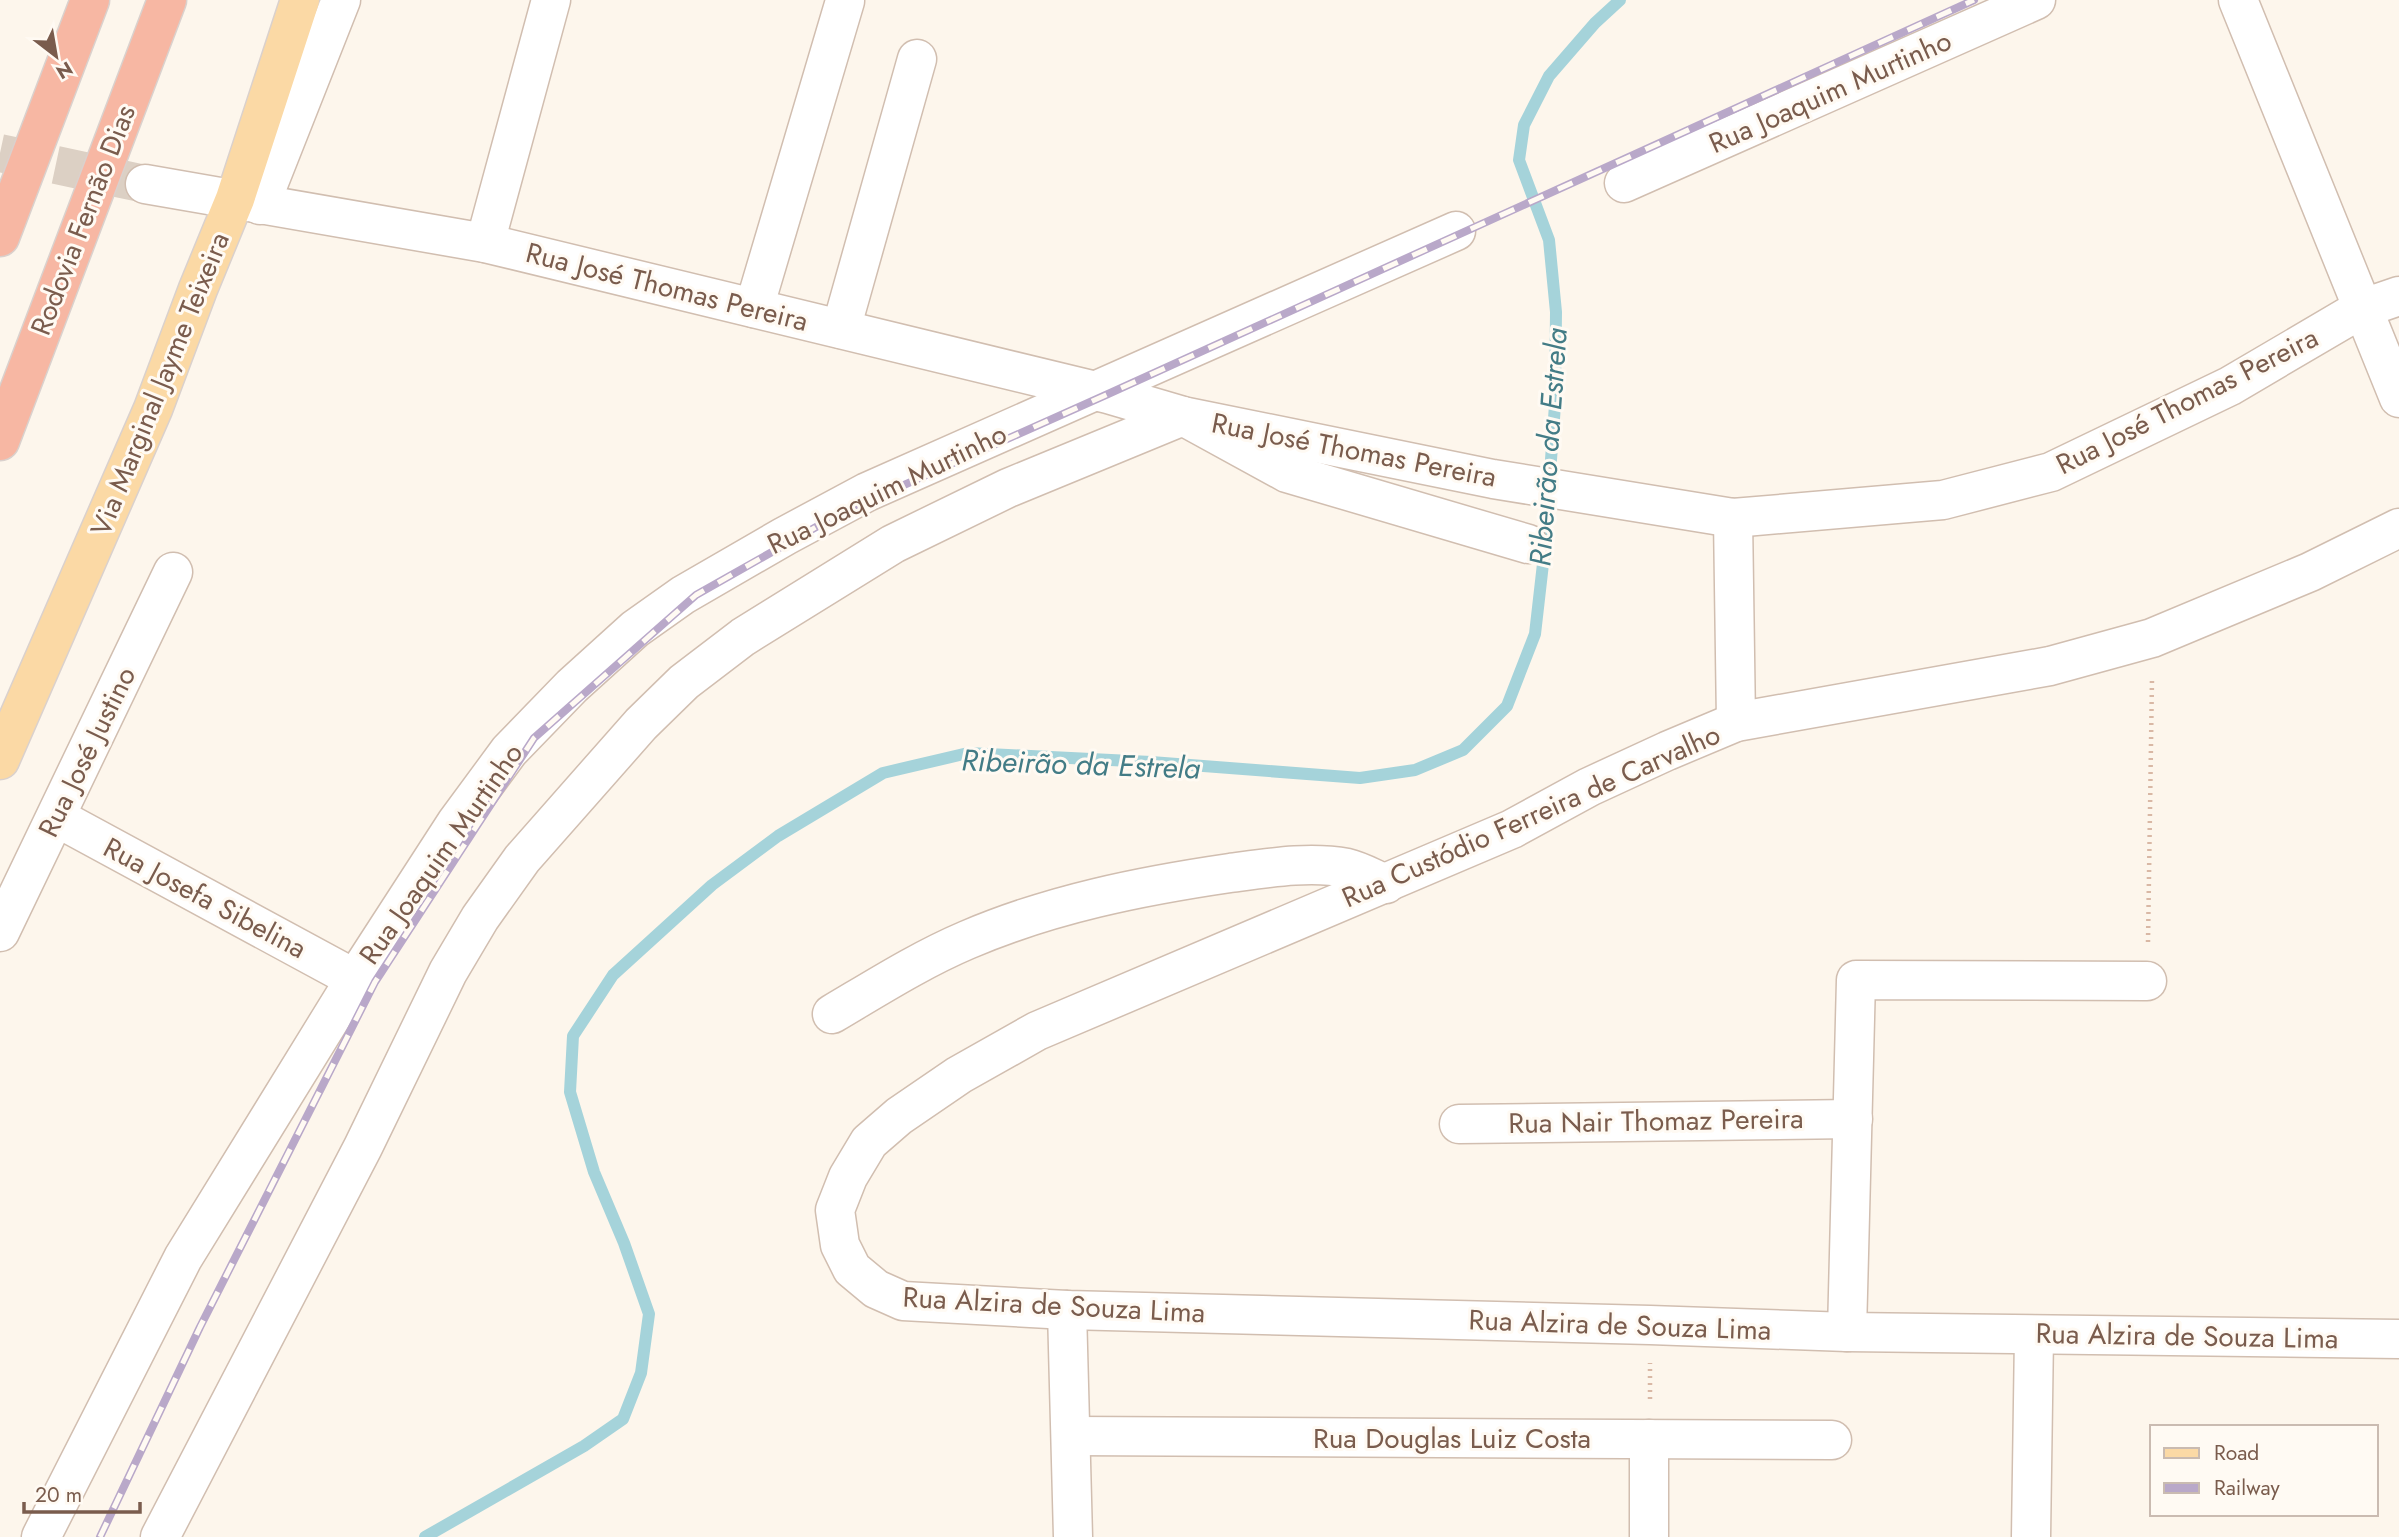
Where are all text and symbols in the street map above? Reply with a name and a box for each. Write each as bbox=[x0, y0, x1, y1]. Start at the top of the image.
street label: Rua Joaquim Murtinho bbox=[1702, 20, 1958, 164]
north arrow bbox=[21, 21, 91, 91]
text: N bbox=[51, 55, 78, 86]
street label: Rodovia Fernão Dias bbox=[20, 99, 146, 341]
street label: Via Marginal Jayme Teixeira bbox=[80, 226, 240, 542]
street label: Rua José Thomas Pereira bbox=[522, 232, 812, 342]
street label: Rua José Thomas Pereira bbox=[2049, 317, 2325, 485]
water label: Ribeirão da Estrela bbox=[1518, 326, 1578, 568]
street label: Rua José Thomas Pereira bbox=[1208, 402, 1500, 498]
street label: Rua Joaquim Murtinho bbox=[760, 413, 1014, 565]
street label: Rua José Justino bbox=[28, 660, 146, 844]
street label: Rua Custódio Ferreira de Carvalho bbox=[1335, 714, 1727, 918]
street label: Rua Joaquim Murtinho bbox=[349, 735, 533, 973]
water label: Ribeirão da Estrela bbox=[961, 738, 1202, 790]
street label: Rua Josefa Sibelina bbox=[96, 827, 314, 969]
street label: Rua Nair Thomaz Pereira bbox=[1508, 1098, 1804, 1144]
street label: Rua Alzira de Souza Lima bbox=[902, 1277, 1206, 1333]
street label: Rua Alzira de Souza Lima bbox=[1468, 1299, 1772, 1351]
street label: Rua Alzira de Souza Lima bbox=[2035, 1313, 2339, 1359]
street label: Rua Douglas Luiz Costa bbox=[1313, 1418, 1591, 1459]
legend bbox=[2150, 1425, 2378, 1516]
text: Road bbox=[2214, 1438, 2259, 1468]
scale bar bbox=[24, 1470, 140, 1514]
text: Railway bbox=[2214, 1473, 2280, 1503]
text: 20 m bbox=[35, 1480, 82, 1510]

